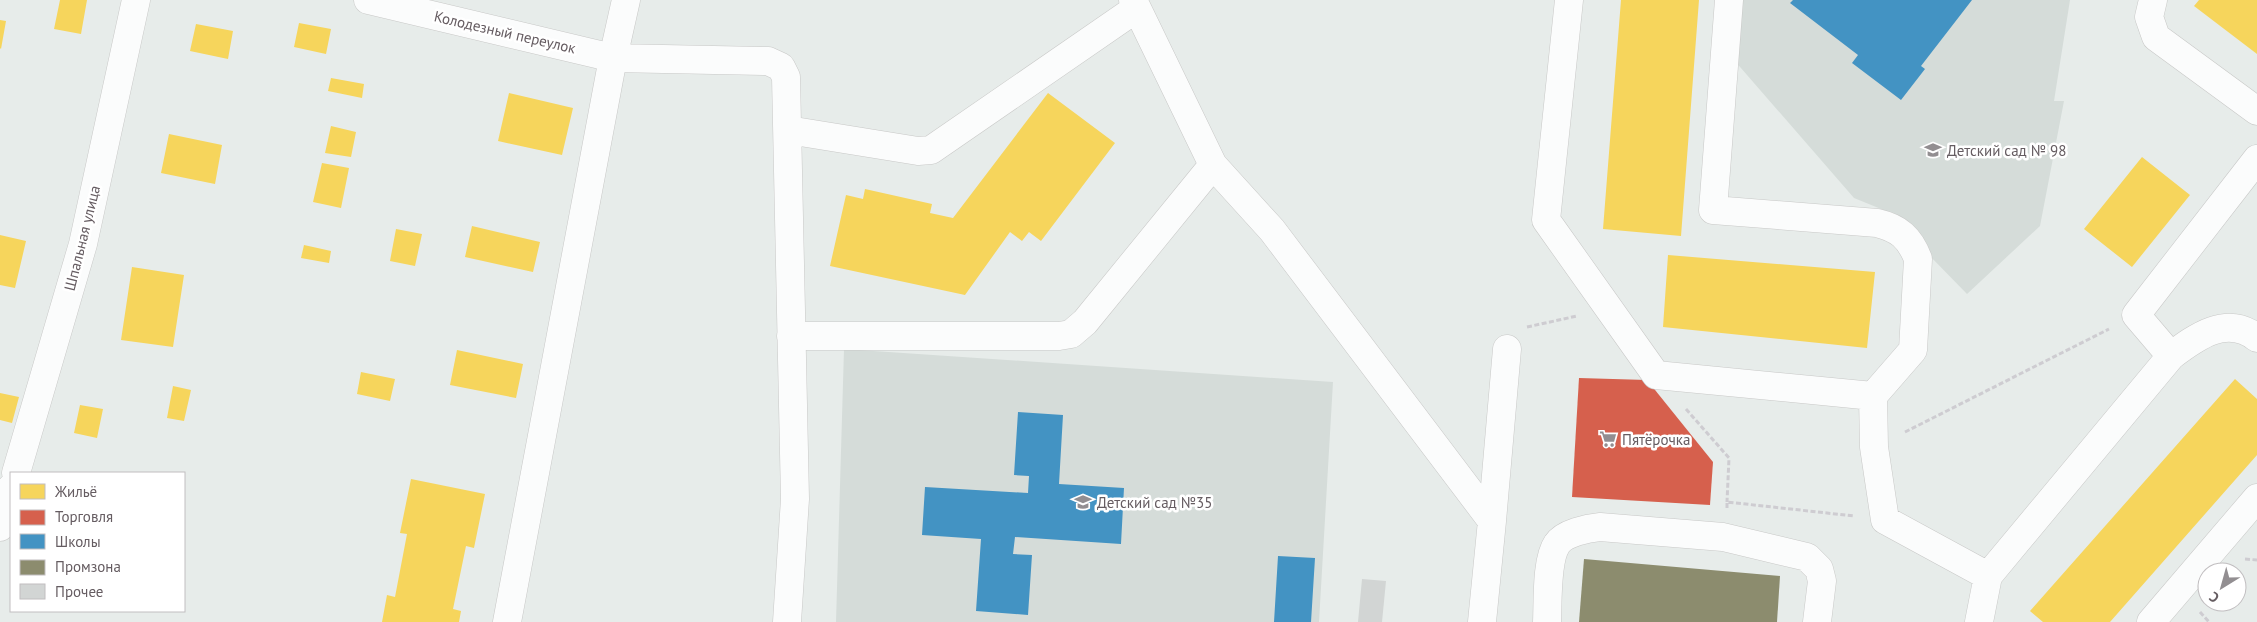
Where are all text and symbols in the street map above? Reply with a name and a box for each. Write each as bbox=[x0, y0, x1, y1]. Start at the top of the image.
street label: Колодезный переулок bbox=[432, 6, 579, 58]
school or university icon: Детский сад № 98 bbox=[1923, 140, 1943, 160]
place label: Детский сад № 98 bbox=[1947, 141, 2066, 160]
street label: Шпальная улица bbox=[60, 183, 104, 293]
supermarket icon: Пятёрочка bbox=[1598, 429, 1618, 449]
place label: Пятёрочка bbox=[1622, 430, 1690, 449]
legend bbox=[10, 472, 185, 612]
text: Жильё bbox=[54, 482, 97, 501]
school or university icon: Детский сад №35 bbox=[1073, 492, 1093, 512]
place label: Детский сад №35 bbox=[1097, 493, 1212, 512]
text: Торговля bbox=[55, 507, 113, 526]
text: Школы bbox=[55, 532, 101, 551]
text: Промзона bbox=[55, 557, 121, 576]
north arrow bbox=[2197, 562, 2247, 612]
text: Прочее bbox=[55, 582, 103, 601]
text: С bbox=[2205, 588, 2223, 607]

